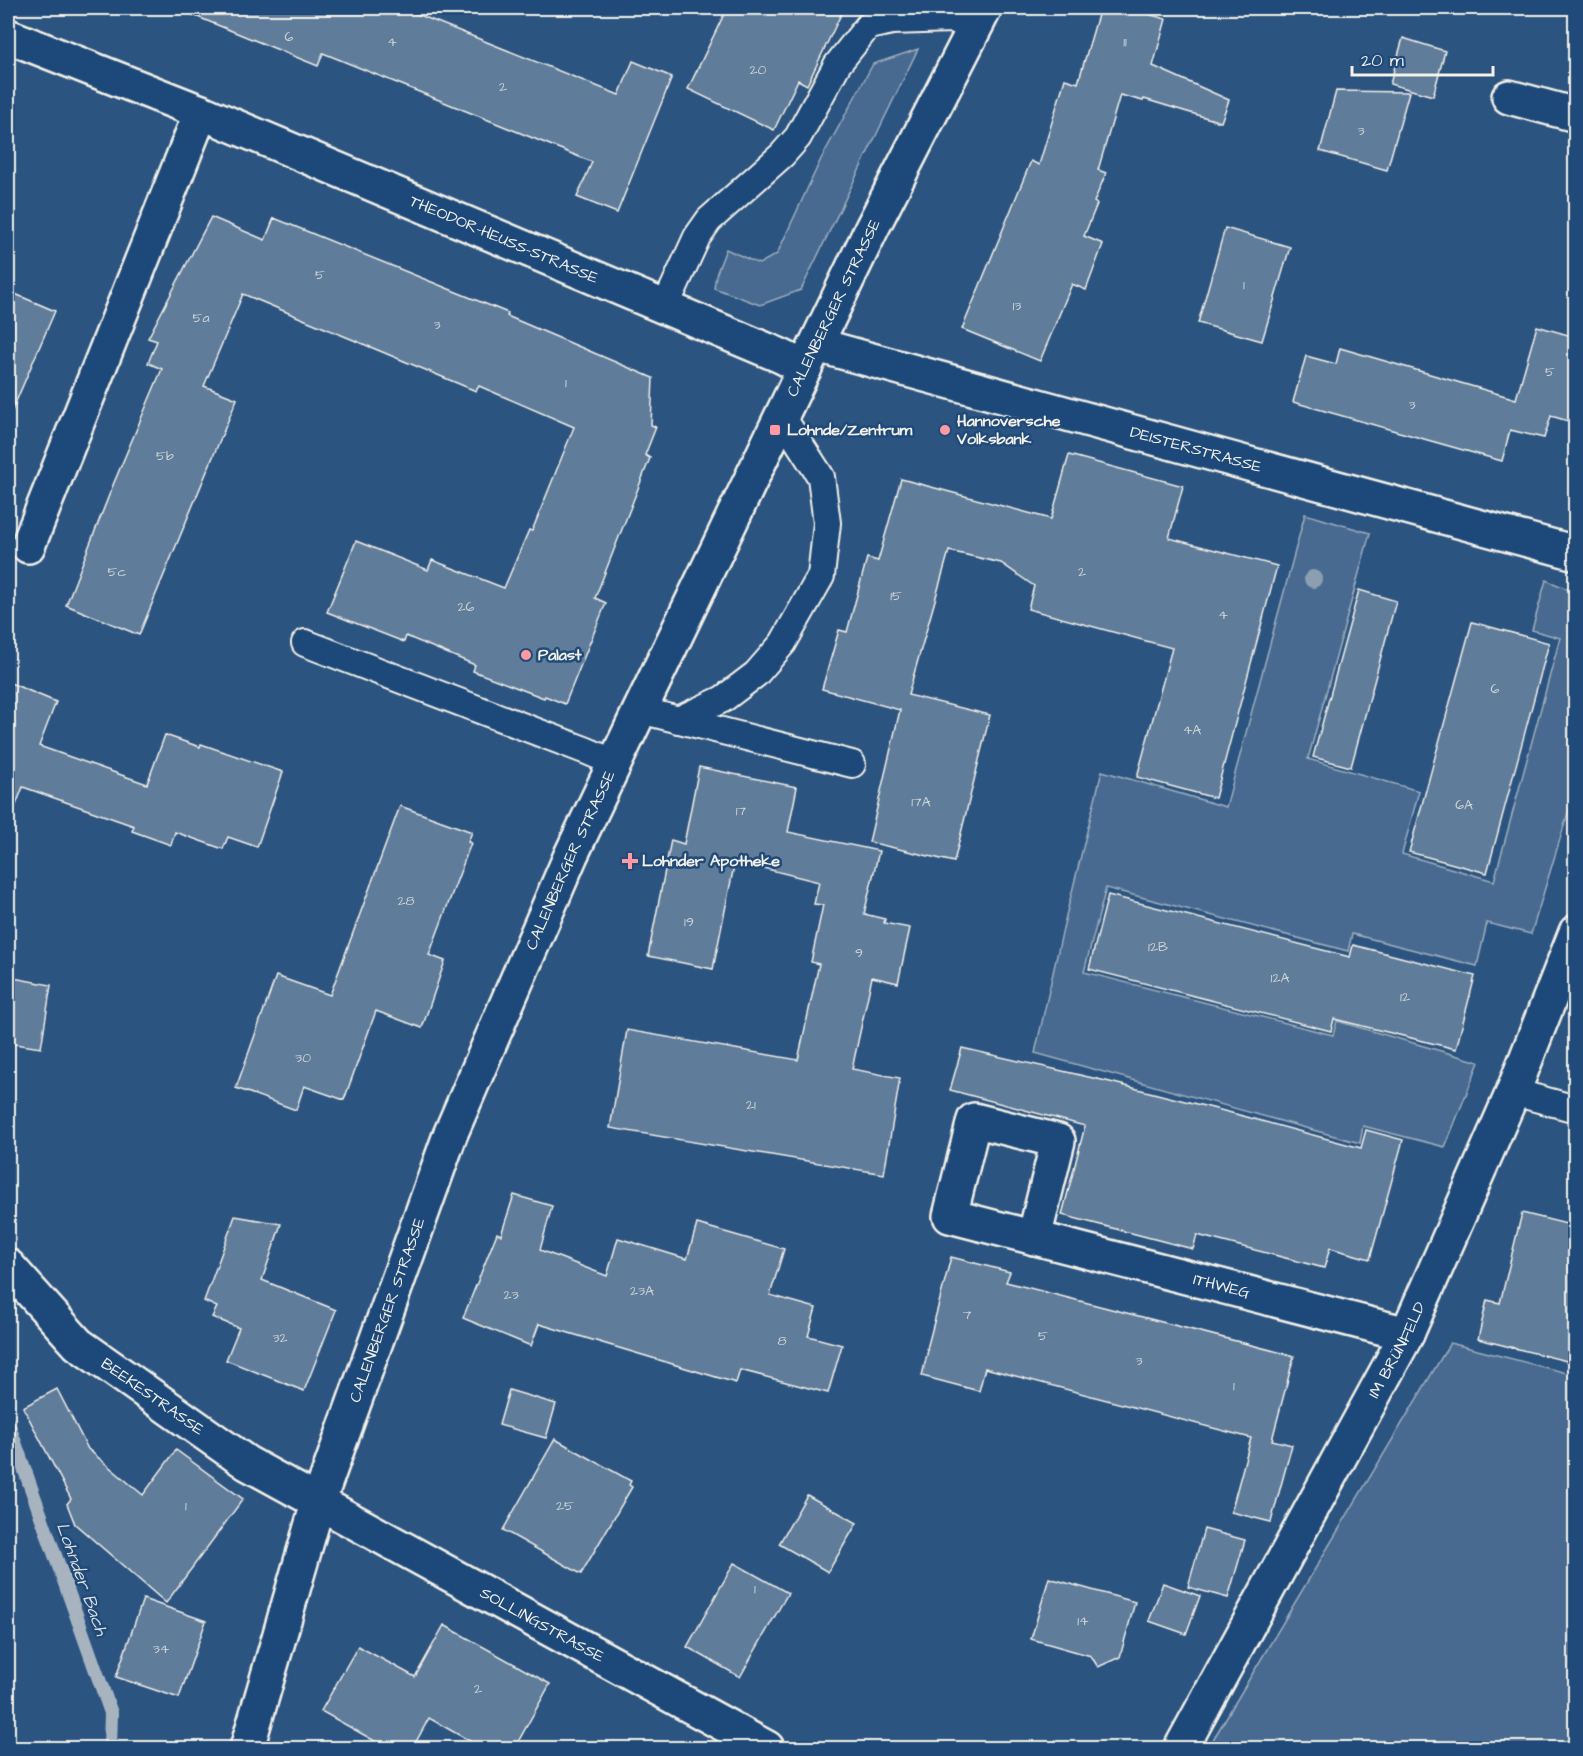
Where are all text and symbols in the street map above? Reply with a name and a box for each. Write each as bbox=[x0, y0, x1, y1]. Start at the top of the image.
house number: 6 bbox=[285, 27, 294, 47]
house number: 4 bbox=[387, 32, 397, 52]
house number: 11 bbox=[1123, 32, 1127, 52]
scale bar bbox=[1352, 39, 1493, 77]
text: 20 m bbox=[1361, 48, 1404, 73]
house number: 20 bbox=[750, 60, 767, 80]
house number: 2 bbox=[499, 77, 507, 97]
house number: 3 bbox=[1357, 121, 1365, 141]
street label: THEODOR-HEUSS-STRASSE bbox=[406, 190, 602, 289]
street label: CALENBERGER STRASSE bbox=[781, 215, 886, 400]
house number: 5 bbox=[315, 265, 325, 285]
house number: 1 bbox=[1243, 275, 1245, 295]
house number: 13 bbox=[1013, 296, 1021, 316]
house number: 5a bbox=[192, 308, 210, 328]
house number: 3 bbox=[433, 315, 441, 335]
house number: 5 bbox=[1545, 362, 1555, 382]
house number: 1 bbox=[565, 373, 567, 393]
house number: 3 bbox=[1408, 395, 1416, 415]
place label: Hannoversche Volksbank bbox=[956, 410, 1061, 450]
place label: Lohnde/Zentrum bbox=[787, 419, 913, 441]
street label: DEISTERSTRASSE bbox=[1128, 421, 1265, 478]
marker: Lohnde/Zentrum bbox=[768, 423, 782, 437]
marker: Hannoversche Volksbank bbox=[938, 423, 952, 437]
house number: 5b bbox=[156, 446, 174, 466]
house number: 5c bbox=[108, 562, 127, 582]
house number: 2 bbox=[1078, 562, 1086, 582]
house number: 15 bbox=[890, 586, 902, 606]
house number: 26 bbox=[458, 597, 475, 617]
house number: 4 bbox=[1218, 605, 1228, 625]
place label: Palast bbox=[538, 644, 582, 666]
marker: Palast bbox=[519, 648, 533, 662]
house number: 6 bbox=[1491, 679, 1500, 699]
house number: 4A bbox=[1183, 720, 1201, 740]
street label: CALENBERGER STRASSE bbox=[520, 766, 621, 953]
house number: 17A bbox=[911, 792, 931, 812]
house number: 6A bbox=[1455, 795, 1473, 815]
house number: 17 bbox=[736, 801, 747, 821]
place label: Lohnder Apotheke bbox=[642, 850, 780, 872]
marker: Lohnder Apotheke bbox=[623, 854, 637, 868]
house number: 28 bbox=[397, 891, 415, 911]
house number: 19 bbox=[684, 912, 694, 932]
house number: 12B bbox=[1148, 937, 1168, 957]
house number: 9 bbox=[855, 943, 863, 963]
house number: 12A bbox=[1271, 968, 1289, 988]
house number: 12 bbox=[1400, 987, 1410, 1007]
house number: 30 bbox=[295, 1048, 311, 1068]
house number: 21 bbox=[746, 1095, 756, 1115]
street label: CALENBERGER STRASSE bbox=[344, 1214, 431, 1405]
street label: ITHWEG bbox=[1191, 1268, 1252, 1304]
house number: 23A bbox=[630, 1281, 654, 1301]
house number: 23 bbox=[503, 1285, 519, 1305]
street label: IM BRÜNFELD bbox=[1363, 1298, 1431, 1402]
house number: 7 bbox=[963, 1305, 972, 1325]
house number: 5 bbox=[1038, 1326, 1048, 1346]
house number: 32 bbox=[272, 1328, 288, 1348]
house number: 8 bbox=[777, 1331, 787, 1351]
house number: 3 bbox=[1135, 1351, 1143, 1371]
street label: BEEKESTRASSE bbox=[97, 1353, 209, 1441]
house number: 1 bbox=[1233, 1376, 1235, 1396]
house number: 1 bbox=[185, 1496, 187, 1516]
house number: 25 bbox=[556, 1496, 574, 1516]
water label: Lohnder Bach bbox=[50, 1519, 114, 1640]
house number: 1 bbox=[754, 1579, 756, 1599]
street label: SOLLINGSTRASSE bbox=[476, 1582, 609, 1668]
house number: 14 bbox=[1077, 1611, 1089, 1631]
house number: 34 bbox=[153, 1639, 170, 1659]
house number: 2 bbox=[474, 1679, 482, 1699]

